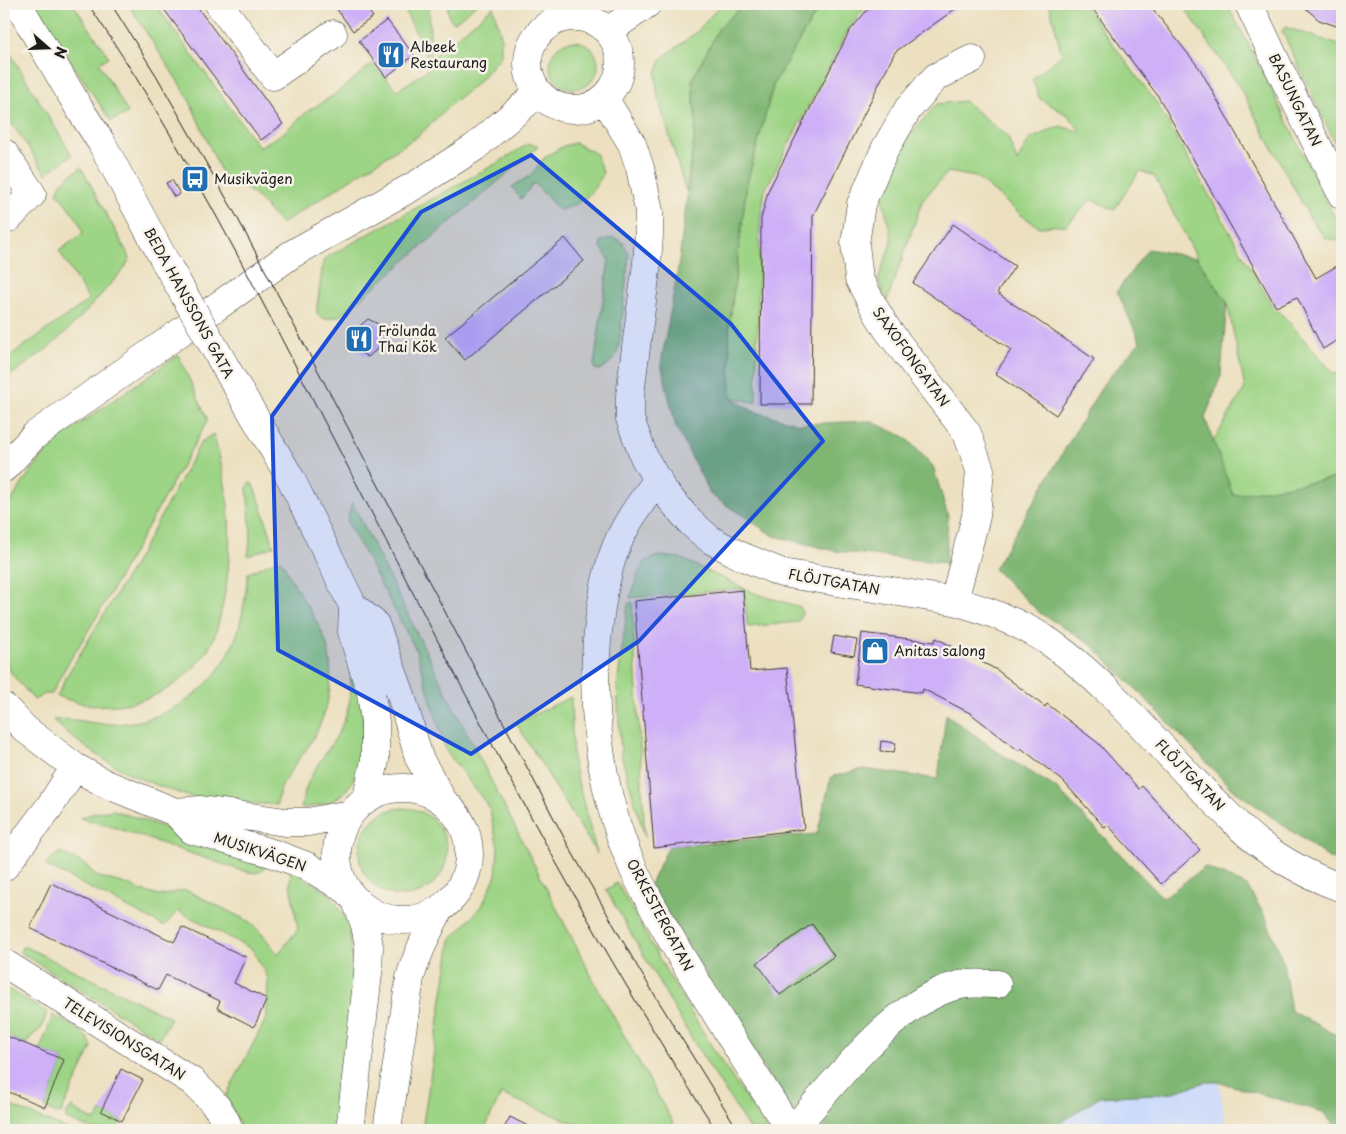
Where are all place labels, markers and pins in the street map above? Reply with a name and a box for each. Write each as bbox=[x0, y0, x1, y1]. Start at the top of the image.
place label: Albeek Restaurang bbox=[410, 36, 487, 73]
restaurant icon: Albeek Restaurang bbox=[376, 40, 406, 70]
bus stop icon: Musikvägen bbox=[180, 164, 210, 194]
place label: Musikvägen bbox=[214, 168, 293, 189]
place label: Frölunda Thai Kök bbox=[378, 320, 437, 357]
restaurant icon: Frölunda Thai Kök bbox=[344, 324, 374, 354]
shop icon: Anitas salong bbox=[860, 636, 890, 666]
place label: Anitas salong bbox=[894, 640, 986, 661]

